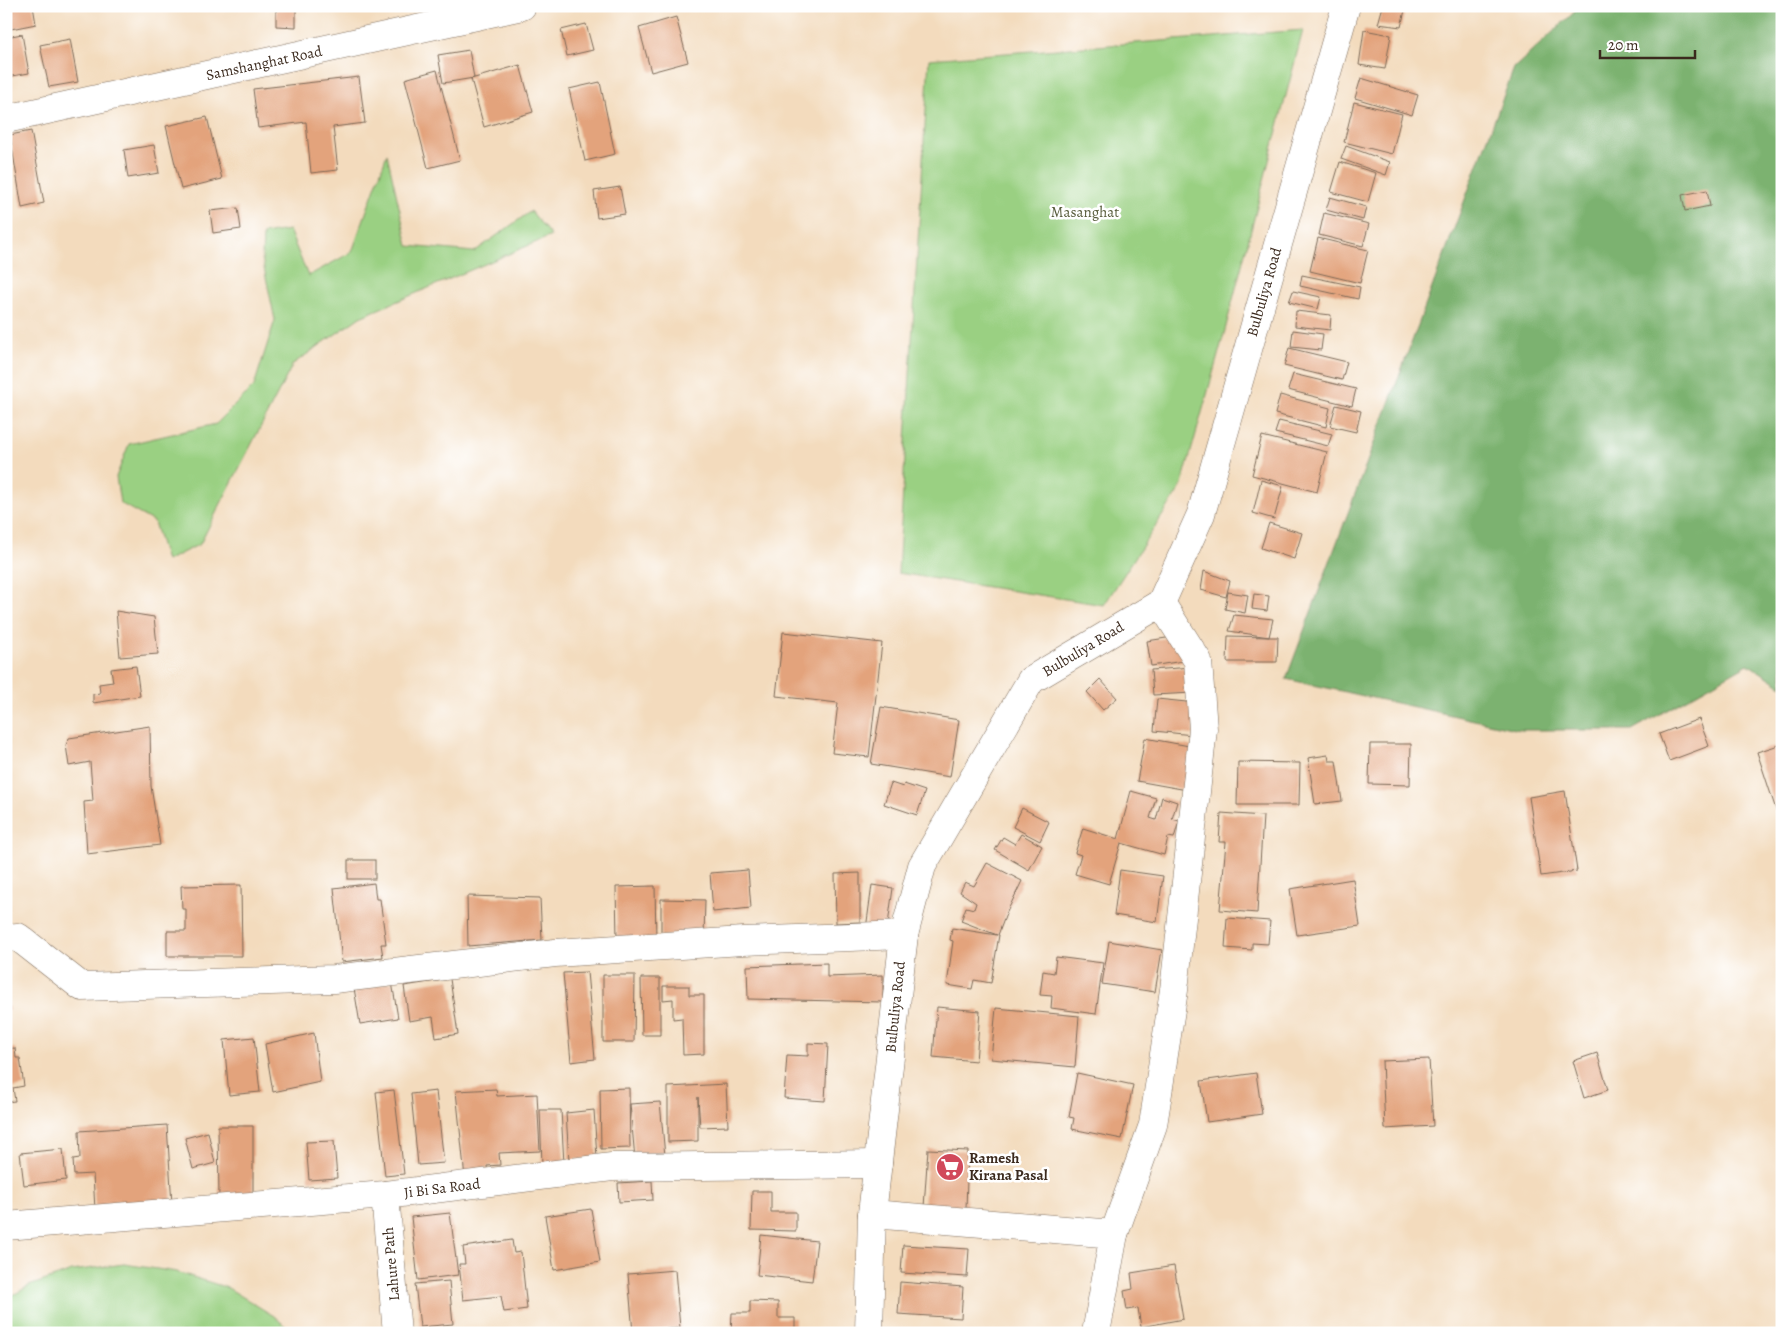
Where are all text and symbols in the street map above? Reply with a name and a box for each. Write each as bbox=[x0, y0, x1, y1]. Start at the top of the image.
scale bar bbox=[1600, 28, 1696, 60]
text: 20 m bbox=[1608, 35, 1639, 55]
street label: Samshanghat Road bbox=[204, 41, 325, 85]
park label: Masanghat bbox=[1051, 202, 1119, 222]
street label: Bulbuliya Road bbox=[1242, 244, 1287, 339]
street label: Bulbuliya Road bbox=[1038, 616, 1128, 681]
street label: Bulbuliya Road bbox=[880, 959, 910, 1054]
place label: Ramesh Kirana Pasal bbox=[969, 1148, 1048, 1185]
supermarket icon: Ramesh Kirana Pasal bbox=[935, 1152, 965, 1182]
street label: Ji Bi Sa Road bbox=[403, 1173, 482, 1203]
street label: Lahure Path bbox=[378, 1226, 404, 1302]

